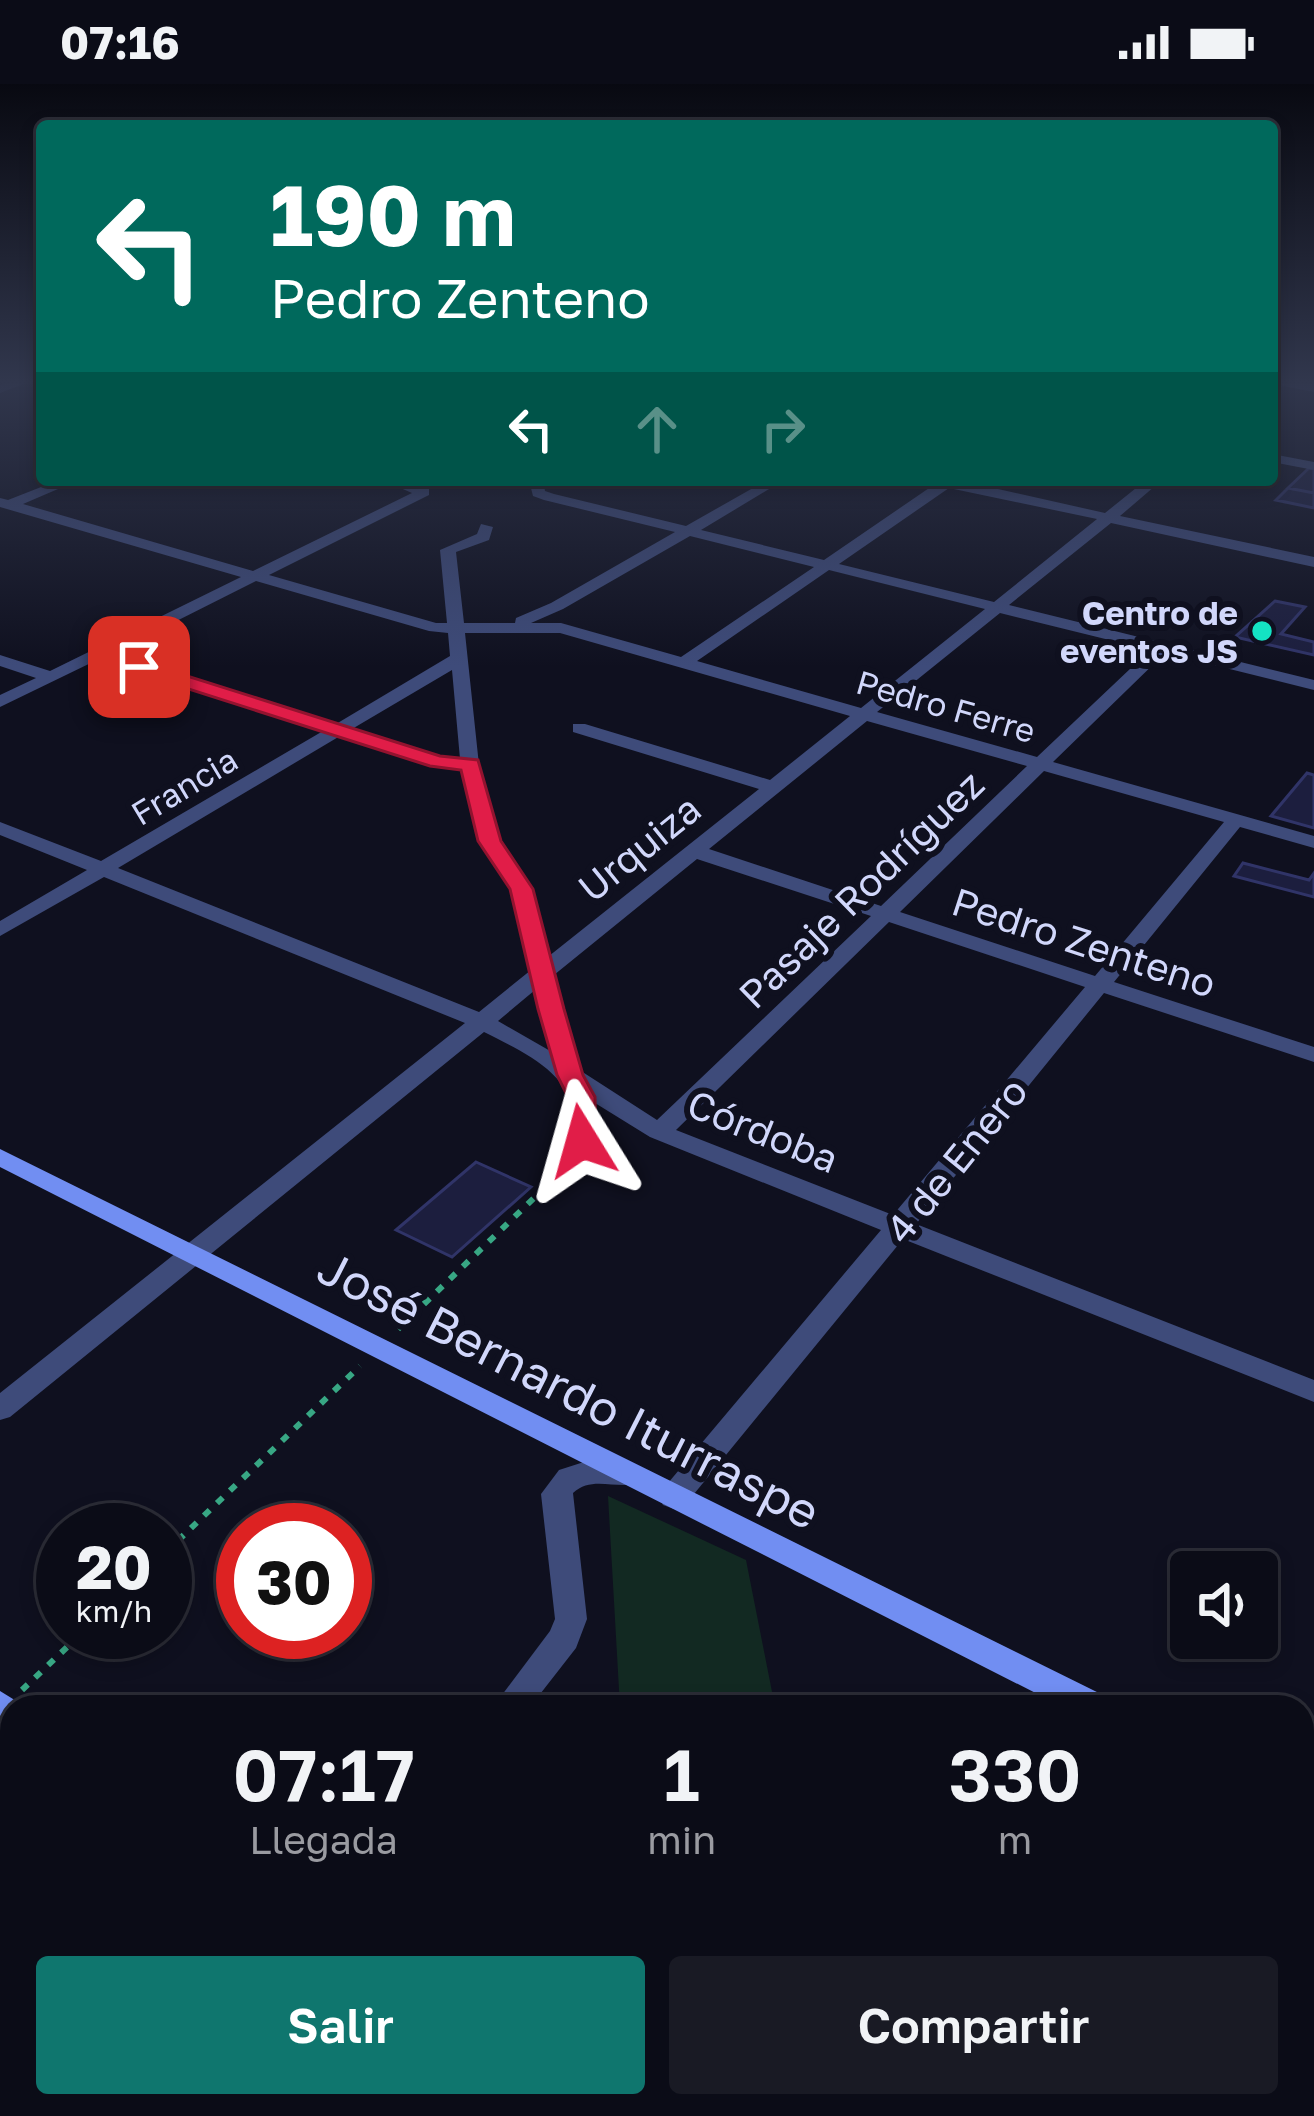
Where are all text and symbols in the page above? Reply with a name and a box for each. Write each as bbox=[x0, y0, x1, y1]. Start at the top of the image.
text: 07:16 bbox=[60, 15, 180, 69]
text: 190 m bbox=[270, 164, 516, 264]
icon: left bbox=[72, 168, 228, 324]
text: Pedro Zenteno bbox=[270, 265, 650, 330]
icon: left bbox=[498, 396, 564, 462]
icon: ahead bbox=[624, 396, 690, 462]
icon: right bbox=[750, 396, 816, 462]
place label: Centro de eventos JS bbox=[1060, 593, 1238, 670]
pin bbox=[88, 616, 190, 718]
marker: Centro de eventos JS bbox=[1249, 618, 1275, 644]
icon: arrive bbox=[106, 634, 172, 700]
street label: Pedro Ferre bbox=[852, 662, 1040, 750]
street label: Francia bbox=[124, 739, 244, 833]
street label: Pasaje Rodríguez bbox=[729, 760, 993, 1018]
street label: Urquiza bbox=[569, 785, 709, 911]
street label: Pedro Zenteno bbox=[946, 877, 1222, 1007]
street label: 4 de Enero bbox=[875, 1068, 1037, 1252]
position arrow bbox=[519, 1078, 645, 1204]
street label: Córdoba bbox=[681, 1080, 845, 1182]
street label: José Bernardo Iturraspe bbox=[309, 1237, 829, 1541]
speed limit sign: 30 bbox=[216, 1503, 372, 1659]
text: 20 bbox=[76, 1530, 152, 1602]
map controls bbox=[1170, 1551, 1278, 1659]
button: sound bbox=[1170, 1551, 1278, 1659]
text: km/h bbox=[76, 1593, 152, 1629]
text: 07:17 bbox=[232, 1730, 415, 1817]
text: 1 bbox=[664, 1730, 700, 1817]
text: 330 bbox=[949, 1730, 1082, 1817]
text: Llegada bbox=[249, 1816, 398, 1863]
text: min bbox=[647, 1816, 716, 1863]
text: m bbox=[998, 1816, 1032, 1863]
button: Salir bbox=[36, 1956, 645, 2094]
button: Compartir bbox=[669, 1956, 1278, 2094]

